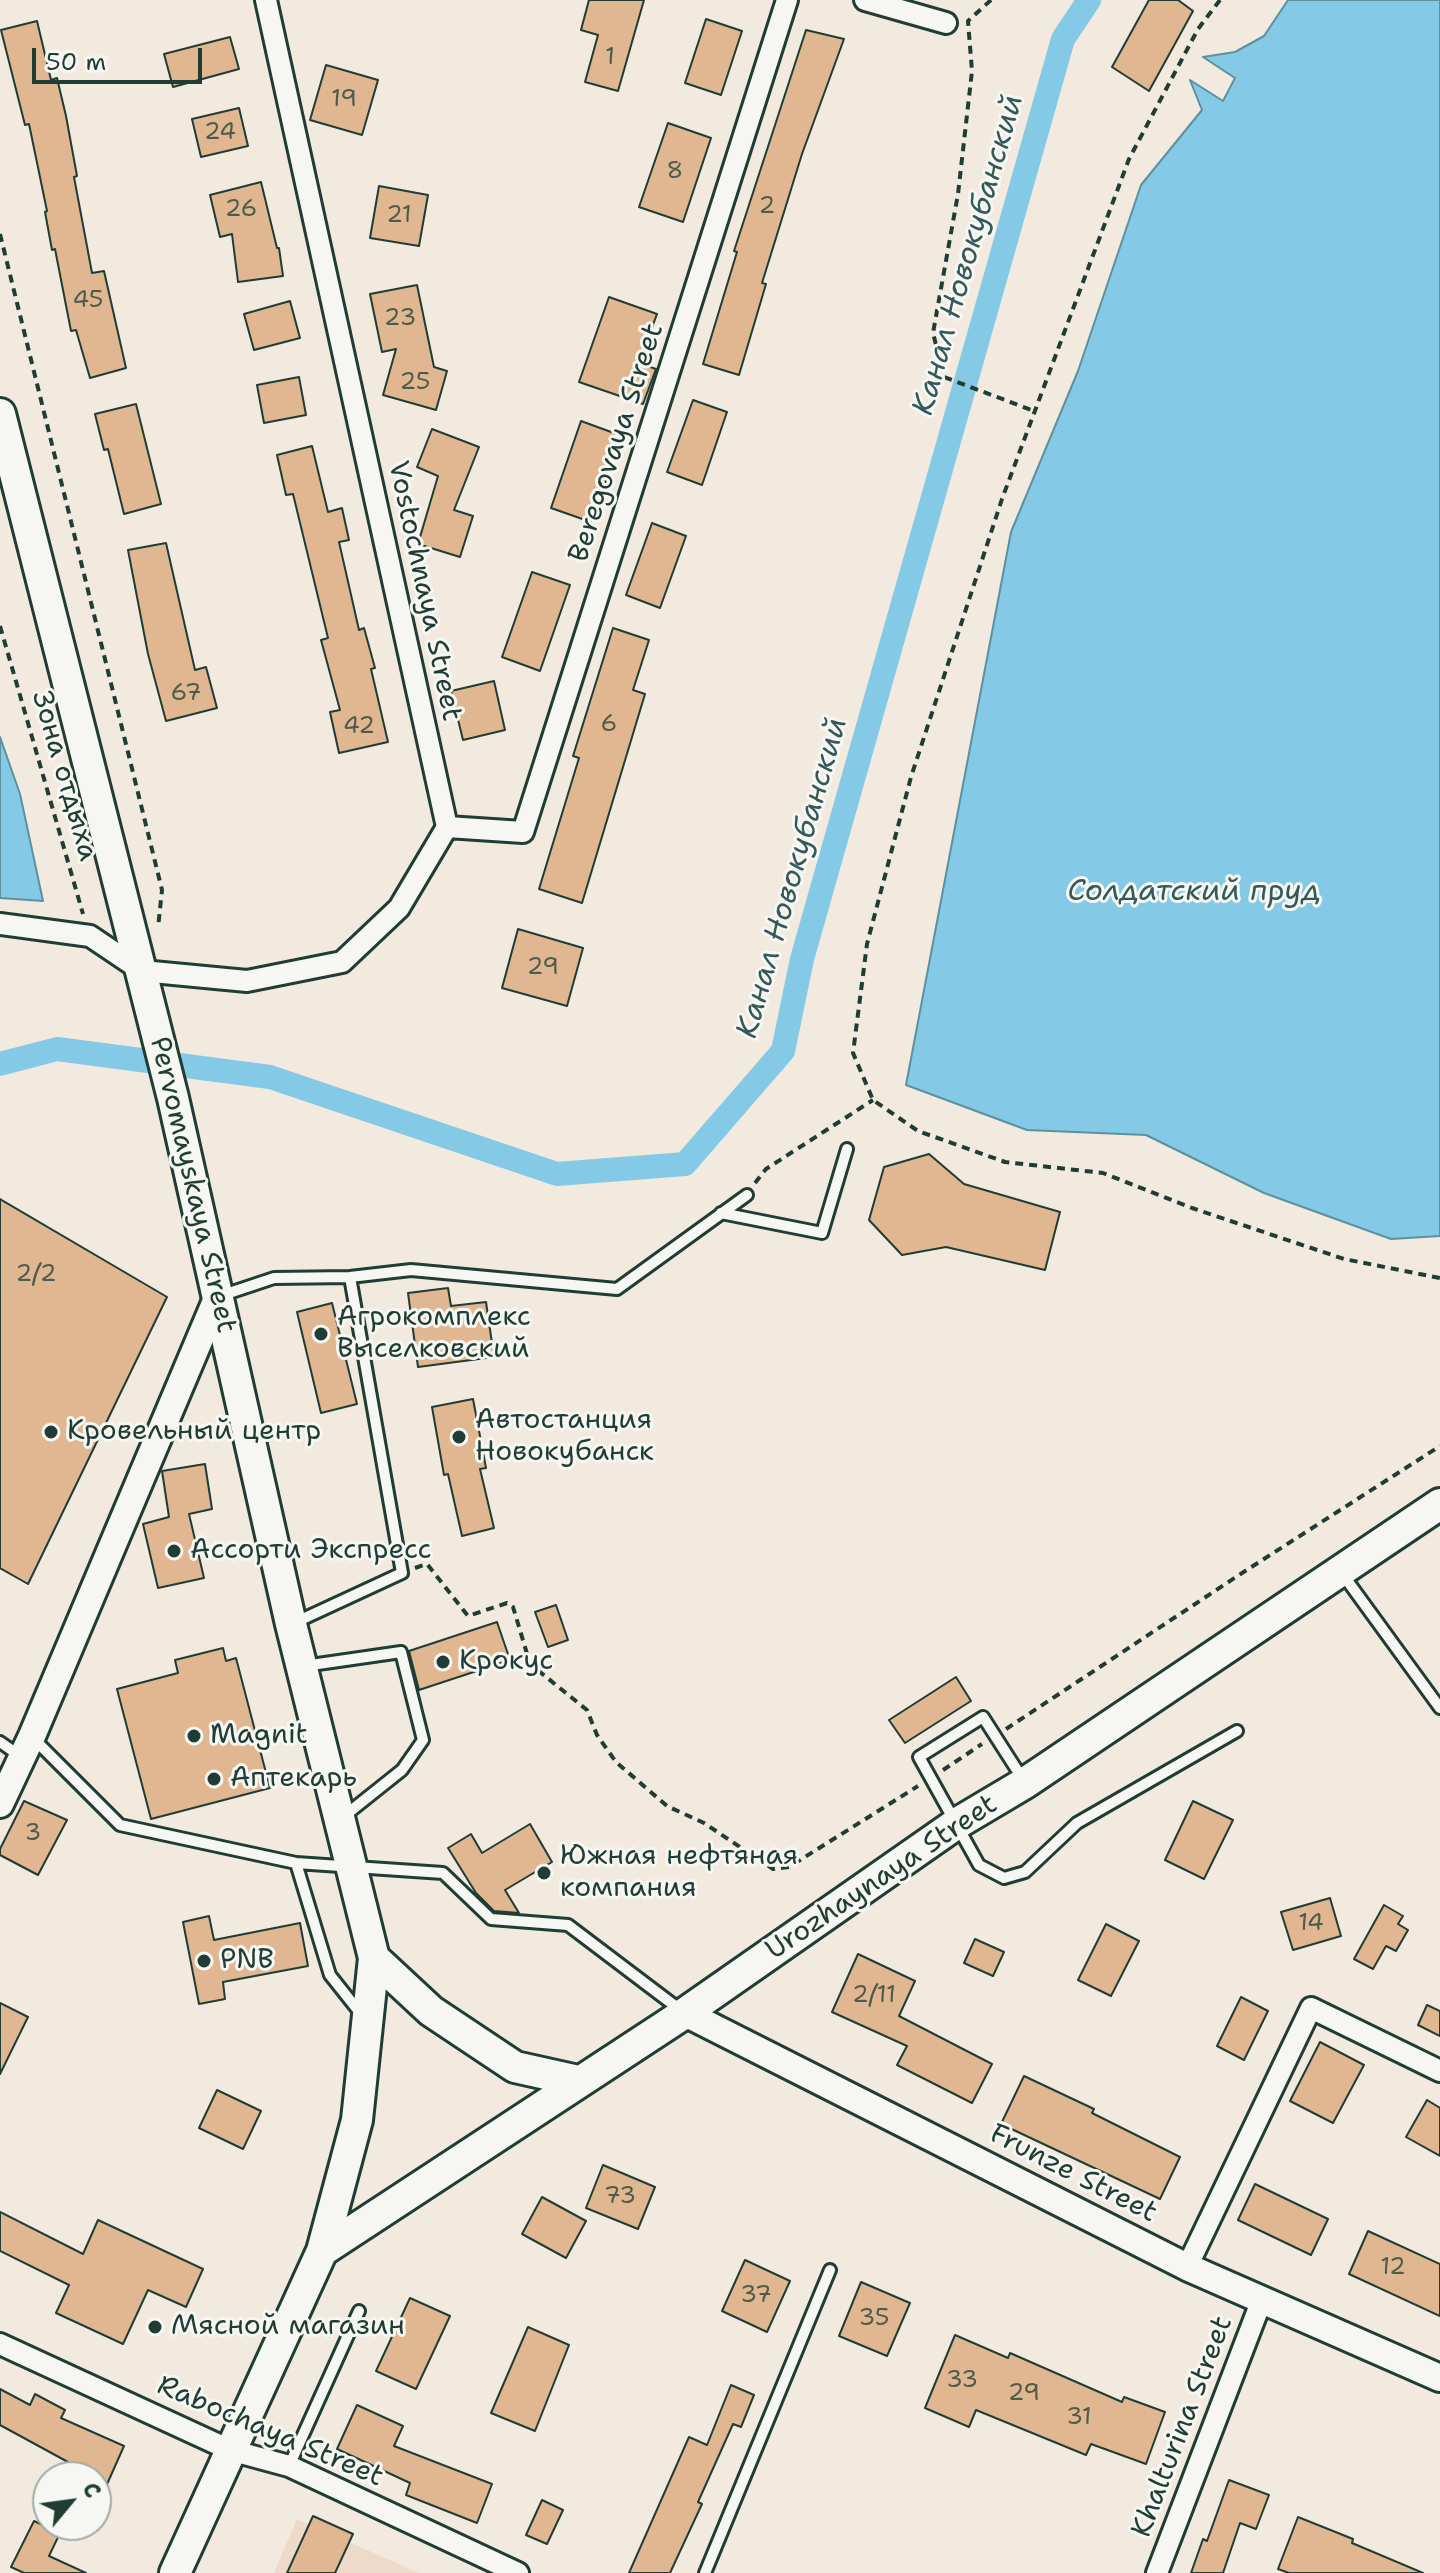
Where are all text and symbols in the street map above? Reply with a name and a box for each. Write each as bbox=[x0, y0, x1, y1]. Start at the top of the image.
scale bar bbox=[36, 32, 206, 82]
house number: 1 bbox=[605, 44, 615, 72]
text: 50 m bbox=[46, 46, 106, 78]
house number: 19 bbox=[331, 86, 357, 114]
water label: Канал Новокубанский bbox=[906, 91, 1032, 419]
house number: 24 bbox=[204, 119, 236, 147]
house number: 8 bbox=[667, 158, 683, 186]
house number: 2 bbox=[759, 193, 775, 221]
house number: 26 bbox=[225, 196, 257, 224]
house number: 21 bbox=[386, 202, 412, 230]
house number: 45 bbox=[73, 287, 103, 315]
house number: 23 bbox=[384, 305, 416, 333]
street label: Beregovaya Street bbox=[563, 319, 671, 567]
house number: 25 bbox=[399, 369, 431, 397]
street label: Vostochnaya Street bbox=[380, 458, 468, 724]
house number: 67 bbox=[171, 680, 201, 708]
street label: Зона отдыха bbox=[24, 687, 104, 865]
house number: 6 bbox=[601, 711, 617, 739]
house number: 42 bbox=[343, 713, 375, 741]
water label: Канал Новокубанский bbox=[730, 714, 856, 1042]
water label: Солдатский пруд bbox=[1067, 874, 1321, 910]
house number: 29 bbox=[527, 954, 559, 982]
street label: Pervomayskaya Street bbox=[142, 1034, 242, 1336]
house number: 2/2 bbox=[15, 1261, 57, 1289]
place label: Агрокомплекс Выселковский bbox=[337, 1301, 531, 1367]
marker: Агрокомплекс Выселковский bbox=[312, 1325, 330, 1343]
place label: Автостанция Новокубанск bbox=[475, 1404, 654, 1470]
place label: Кровельный центр bbox=[67, 1415, 321, 1449]
marker: Кровельный центр bbox=[42, 1423, 60, 1441]
marker: Автостанция Новокубанск bbox=[450, 1428, 468, 1446]
place label: Ассорти Экспресс bbox=[190, 1534, 432, 1568]
marker: Ассорти Экспресс bbox=[165, 1542, 183, 1560]
place label: Крокус bbox=[459, 1645, 553, 1679]
marker: Крокус bbox=[434, 1653, 452, 1671]
place label: Magnit bbox=[210, 1719, 308, 1753]
marker: Magnit bbox=[185, 1727, 203, 1745]
place label: Аптекарь bbox=[230, 1762, 357, 1796]
marker: Аптекарь bbox=[205, 1770, 223, 1788]
street label: Urozhaynaya Street bbox=[760, 1788, 1004, 1968]
house number: 3 bbox=[25, 1820, 41, 1848]
place label: Южная нефтяная компания bbox=[560, 1840, 798, 1906]
marker: Южная нефтяная компания bbox=[535, 1864, 553, 1882]
house number: 14 bbox=[1298, 1910, 1324, 1938]
place label: PNB bbox=[220, 1944, 274, 1978]
marker: PNB bbox=[195, 1952, 213, 1970]
house number: 2/11 bbox=[852, 1982, 896, 2010]
street label: Frunze Street bbox=[984, 2117, 1162, 2231]
house number: 73 bbox=[604, 2183, 636, 2211]
house number: 12 bbox=[1380, 2254, 1406, 2282]
house number: 37 bbox=[740, 2282, 772, 2310]
house number: 35 bbox=[859, 2305, 889, 2333]
place label: Мясной магазин bbox=[171, 2310, 405, 2344]
street label: Khalturina Street bbox=[1125, 2312, 1241, 2542]
marker: Мясной магазин bbox=[146, 2318, 164, 2336]
house number: 33 bbox=[946, 2367, 978, 2395]
street label: Rabochaya Street bbox=[152, 2369, 388, 2495]
house number: 29 bbox=[1008, 2380, 1040, 2408]
house number: 31 bbox=[1066, 2404, 1092, 2432]
north arrow bbox=[32, 2461, 112, 2541]
text: С bbox=[76, 2477, 108, 2503]

